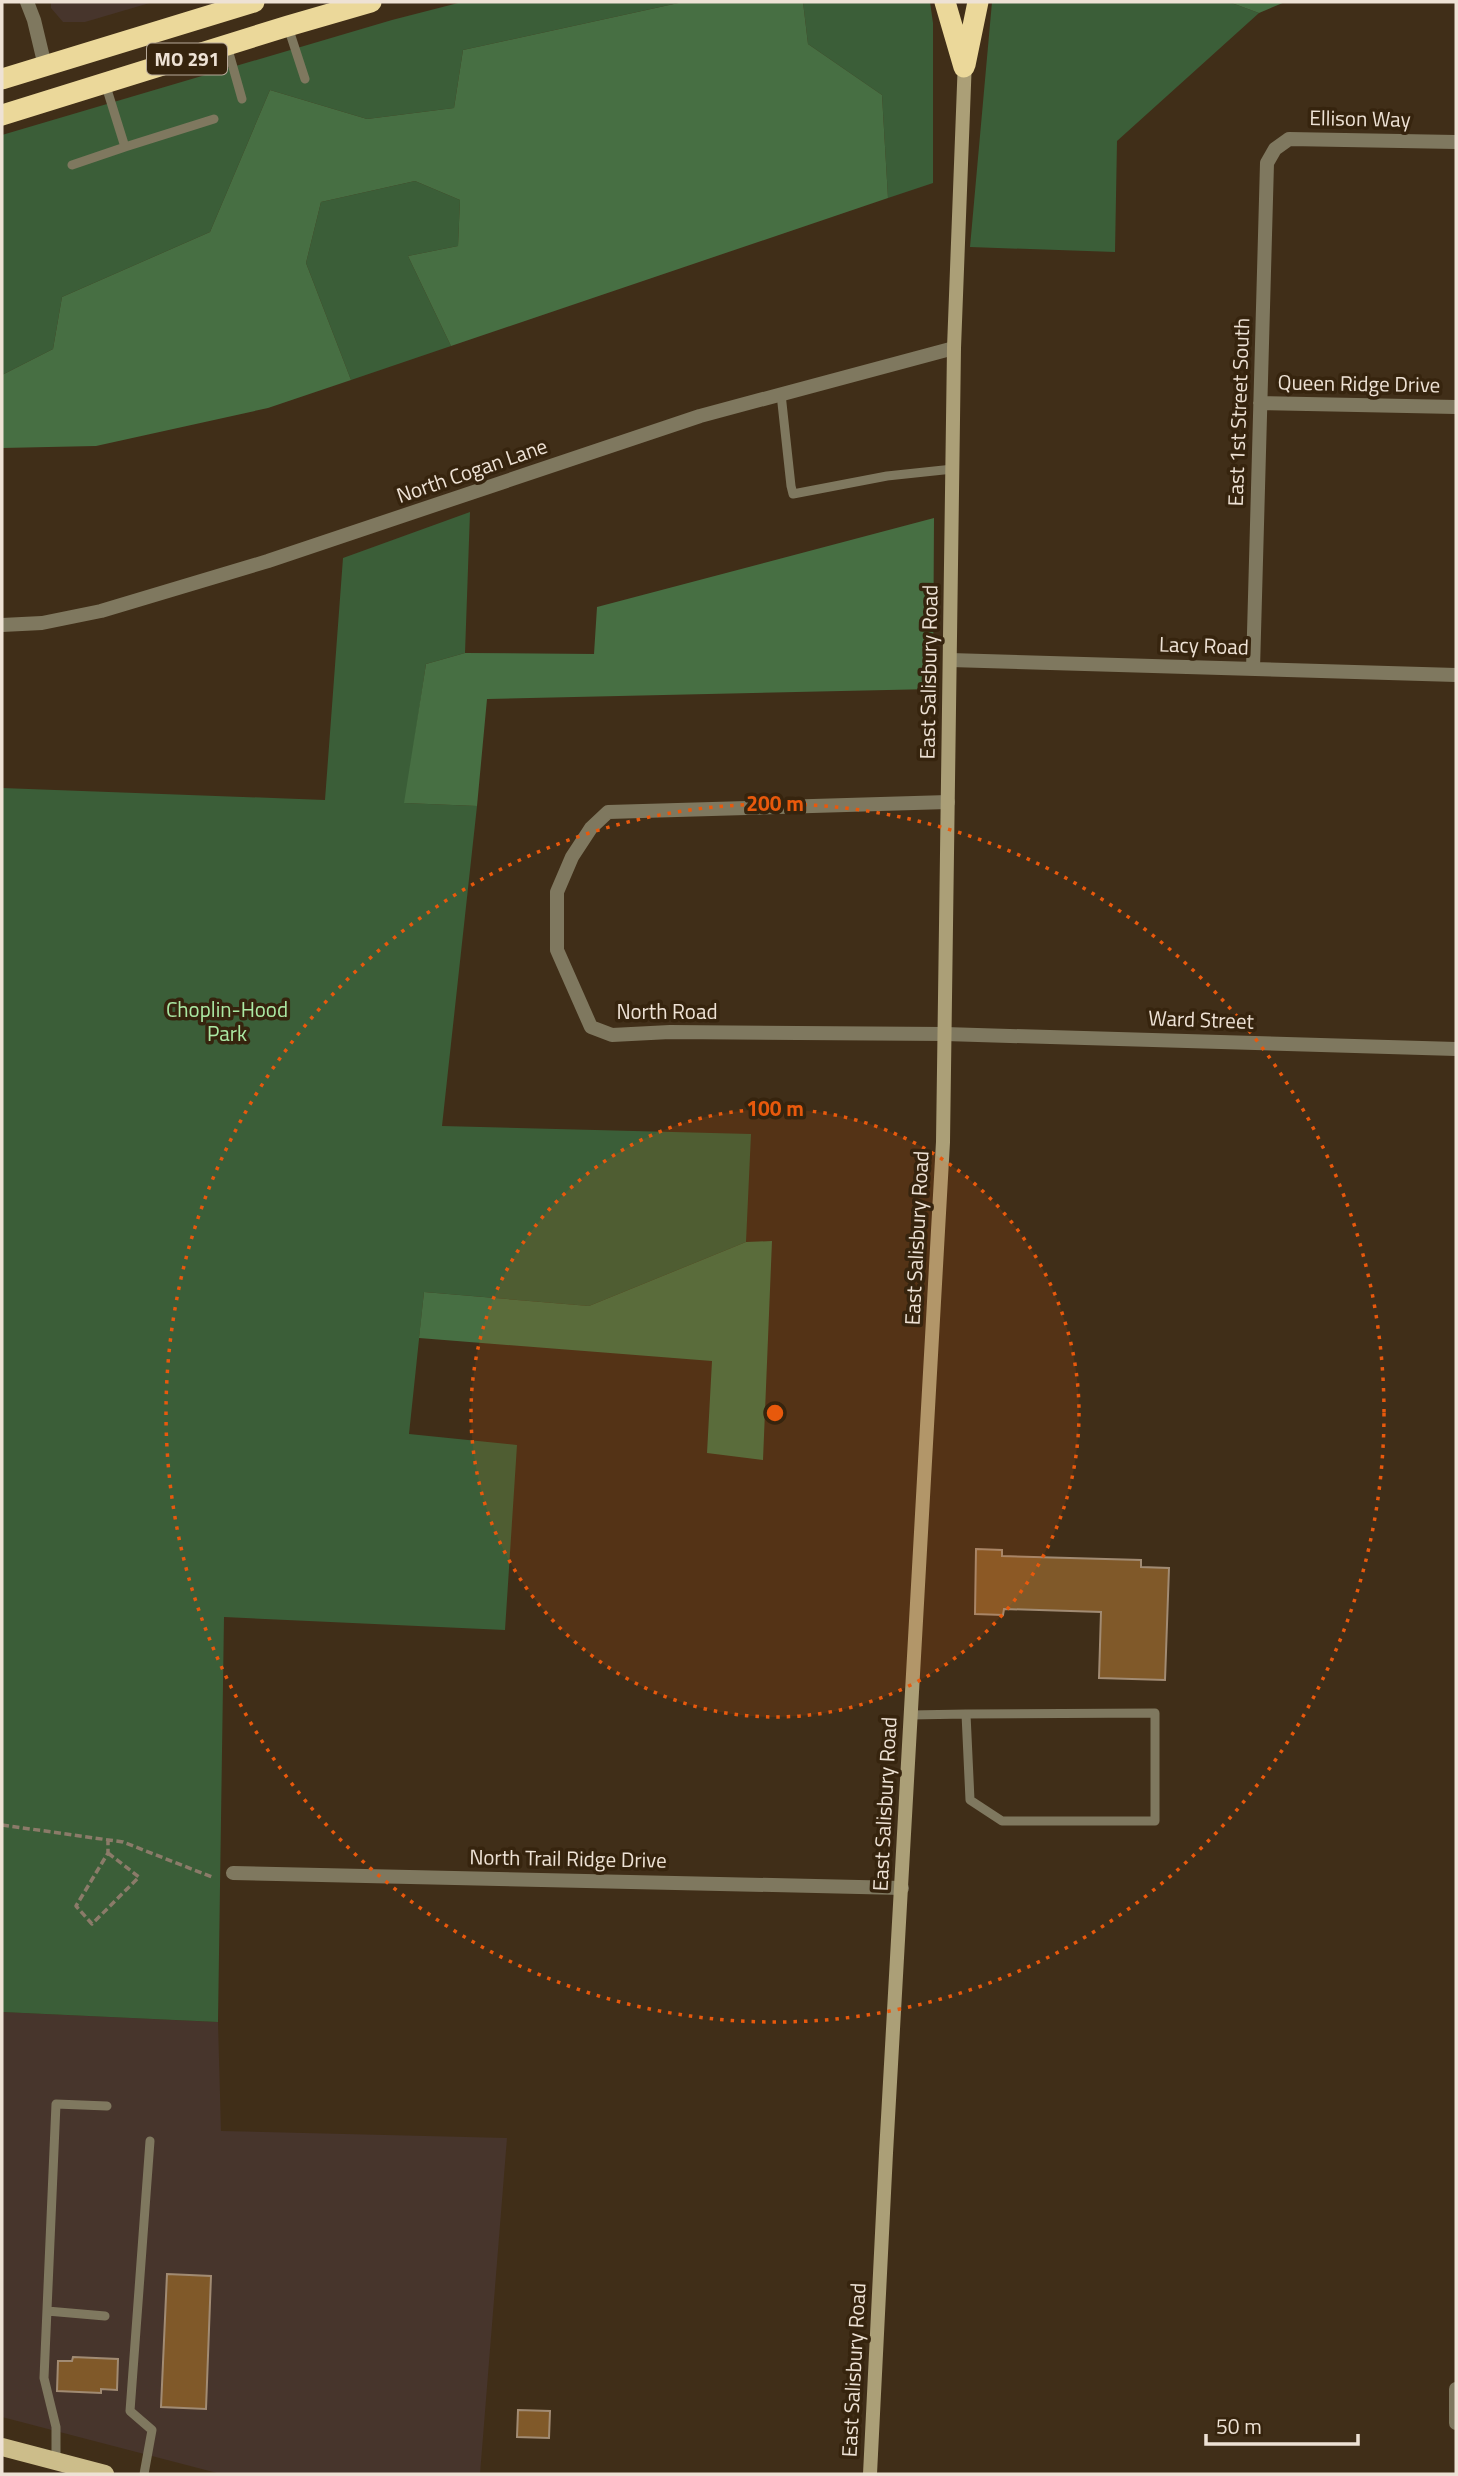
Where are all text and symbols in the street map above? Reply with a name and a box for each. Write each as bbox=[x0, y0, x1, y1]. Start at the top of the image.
road number: MO 291 bbox=[147, 44, 227, 74]
street label: Ellison Way bbox=[1309, 101, 1411, 135]
street label: East 1st Street South bbox=[1219, 317, 1257, 507]
street label: Queen Ridge Drive bbox=[1277, 366, 1441, 400]
street label: North Cogan Lane bbox=[392, 429, 551, 511]
street label: East Salisbury Road bbox=[910, 584, 946, 760]
street label: Lacy Road bbox=[1159, 627, 1250, 663]
text: 200 m bbox=[746, 787, 804, 819]
park label: Choplin-Hood Park bbox=[166, 993, 288, 1049]
street label: North Road bbox=[616, 995, 718, 1027]
street label: Ward Street bbox=[1148, 1001, 1255, 1037]
text: 100 m bbox=[746, 1092, 804, 1124]
street label: East Salisbury Road bbox=[895, 1150, 937, 1326]
centre of rings bbox=[763, 1401, 787, 1425]
street label: East Salisbury Road bbox=[863, 1716, 905, 1892]
street label: North Trail Ridge Drive bbox=[469, 1840, 667, 1876]
street label: East Salisbury Road bbox=[832, 2282, 874, 2458]
scale bar bbox=[1206, 2402, 1358, 2446]
text: 50 m bbox=[1216, 2410, 1262, 2442]

